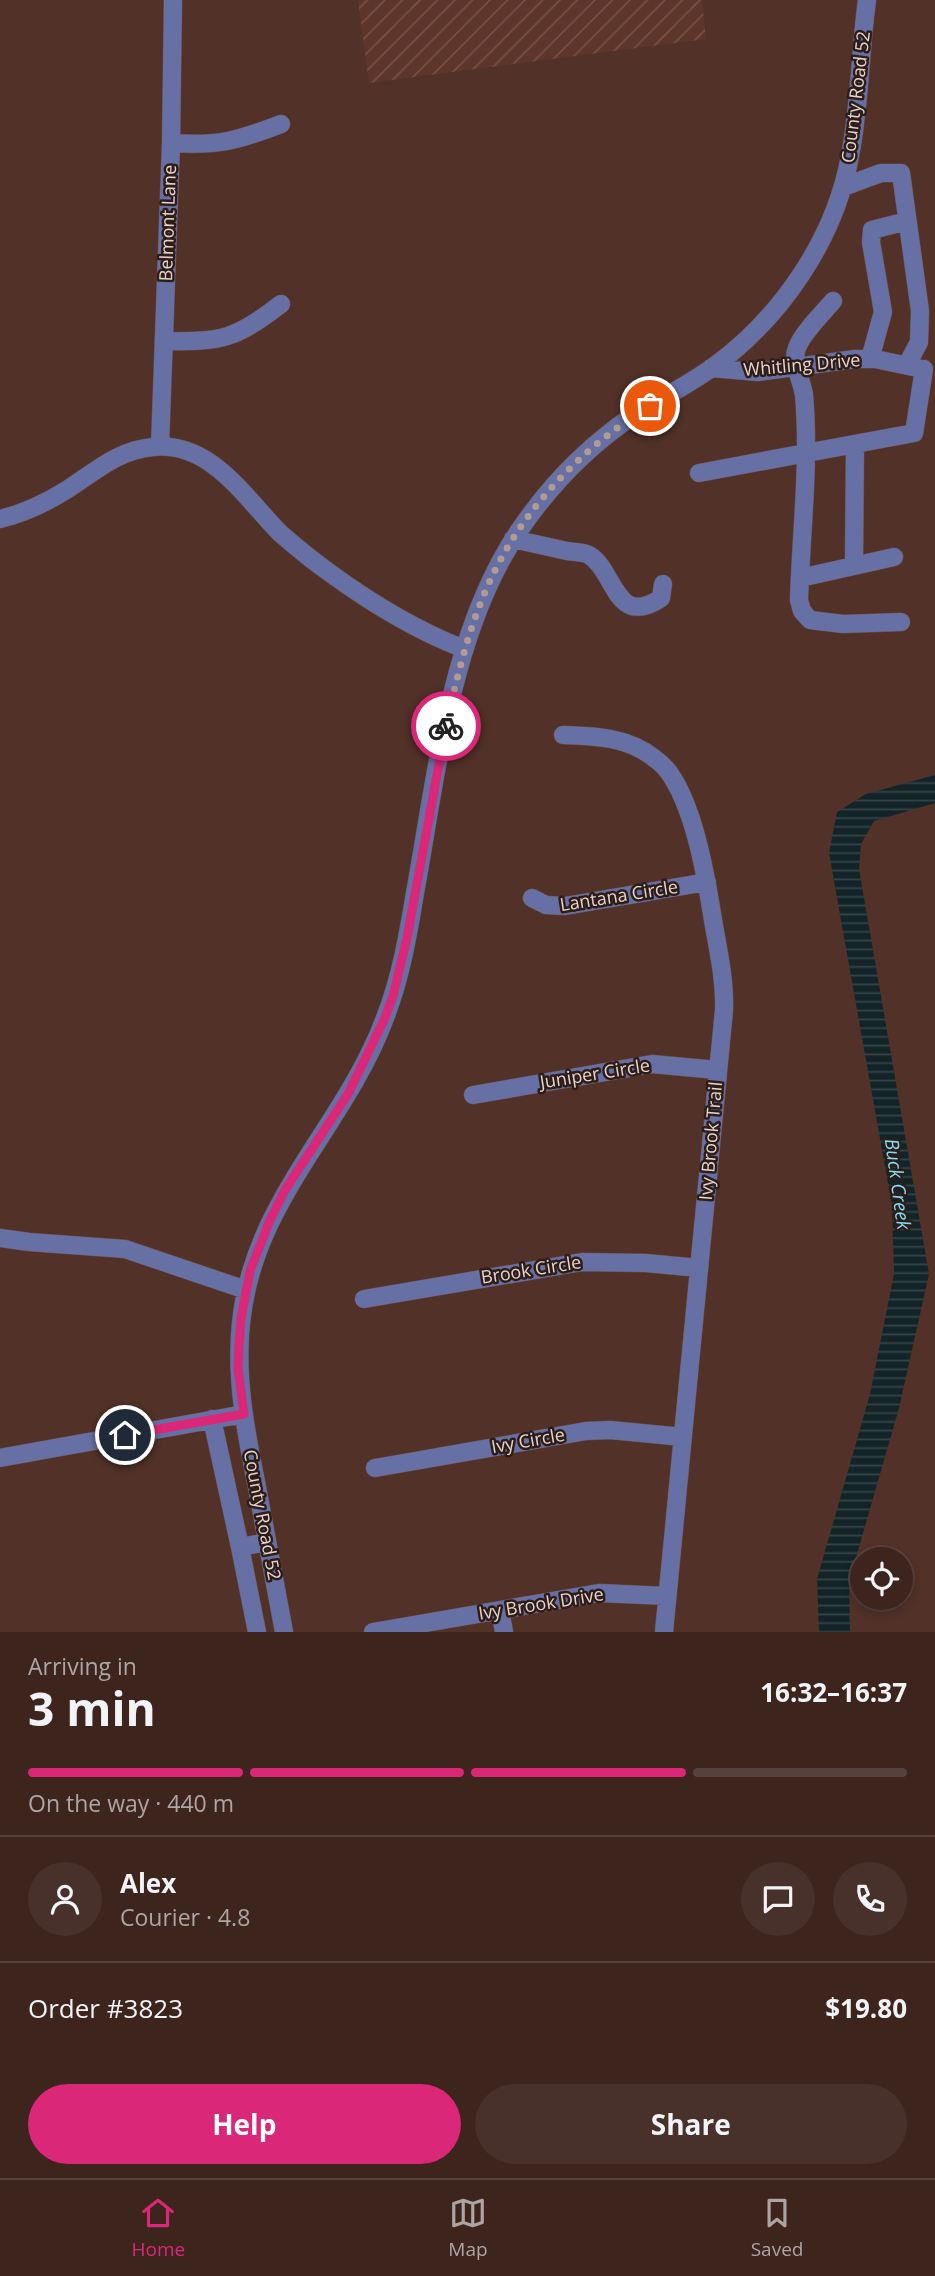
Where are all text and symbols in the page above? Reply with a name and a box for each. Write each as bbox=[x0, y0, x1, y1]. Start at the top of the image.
street label: County Road 52 bbox=[835, 30, 875, 164]
street label: Belmont Lane bbox=[153, 164, 181, 282]
street label: Whitling Drive bbox=[742, 347, 861, 381]
pin bbox=[620, 376, 680, 436]
icon: bag bbox=[631, 387, 669, 425]
courier bbox=[411, 691, 481, 761]
icon: bike bbox=[427, 707, 465, 745]
street label: Lantana Circle bbox=[558, 874, 680, 916]
street label: Juniper Circle bbox=[536, 1052, 652, 1094]
street label: Ivy Brook Trail bbox=[693, 1081, 727, 1201]
water label: Buck Creek bbox=[879, 1137, 917, 1232]
street label: Brook Circle bbox=[479, 1249, 583, 1289]
pin bbox=[95, 1405, 155, 1465]
icon: home bbox=[106, 1416, 144, 1454]
street label: Ivy Circle bbox=[489, 1422, 566, 1458]
street label: County Road 52 bbox=[239, 1447, 287, 1582]
map controls bbox=[850, 1547, 913, 1610]
button: locate bbox=[850, 1547, 913, 1610]
street label: Ivy Brook Drive bbox=[476, 1581, 605, 1625]
text: Arriving in bbox=[28, 1650, 137, 1682]
text: 16:32–16:37 bbox=[760, 1674, 907, 1710]
text: 3 min bbox=[28, 1677, 156, 1739]
text: On the way · 440 m bbox=[28, 1787, 234, 1819]
button: person bbox=[28, 1862, 102, 1936]
button: chat bbox=[741, 1862, 815, 1936]
button: phone bbox=[833, 1862, 907, 1936]
text: Alex bbox=[120, 1865, 176, 1901]
text: Courier · 4.8 bbox=[120, 1901, 250, 1933]
text: Order #3823 bbox=[28, 1990, 183, 2026]
text: $19.80 bbox=[825, 1990, 907, 2026]
button: Help bbox=[28, 2084, 461, 2164]
button: Share bbox=[475, 2084, 907, 2164]
tab: Home bbox=[132, 2194, 185, 2262]
tab: Map bbox=[448, 2194, 488, 2262]
tab: Saved bbox=[751, 2194, 803, 2262]

